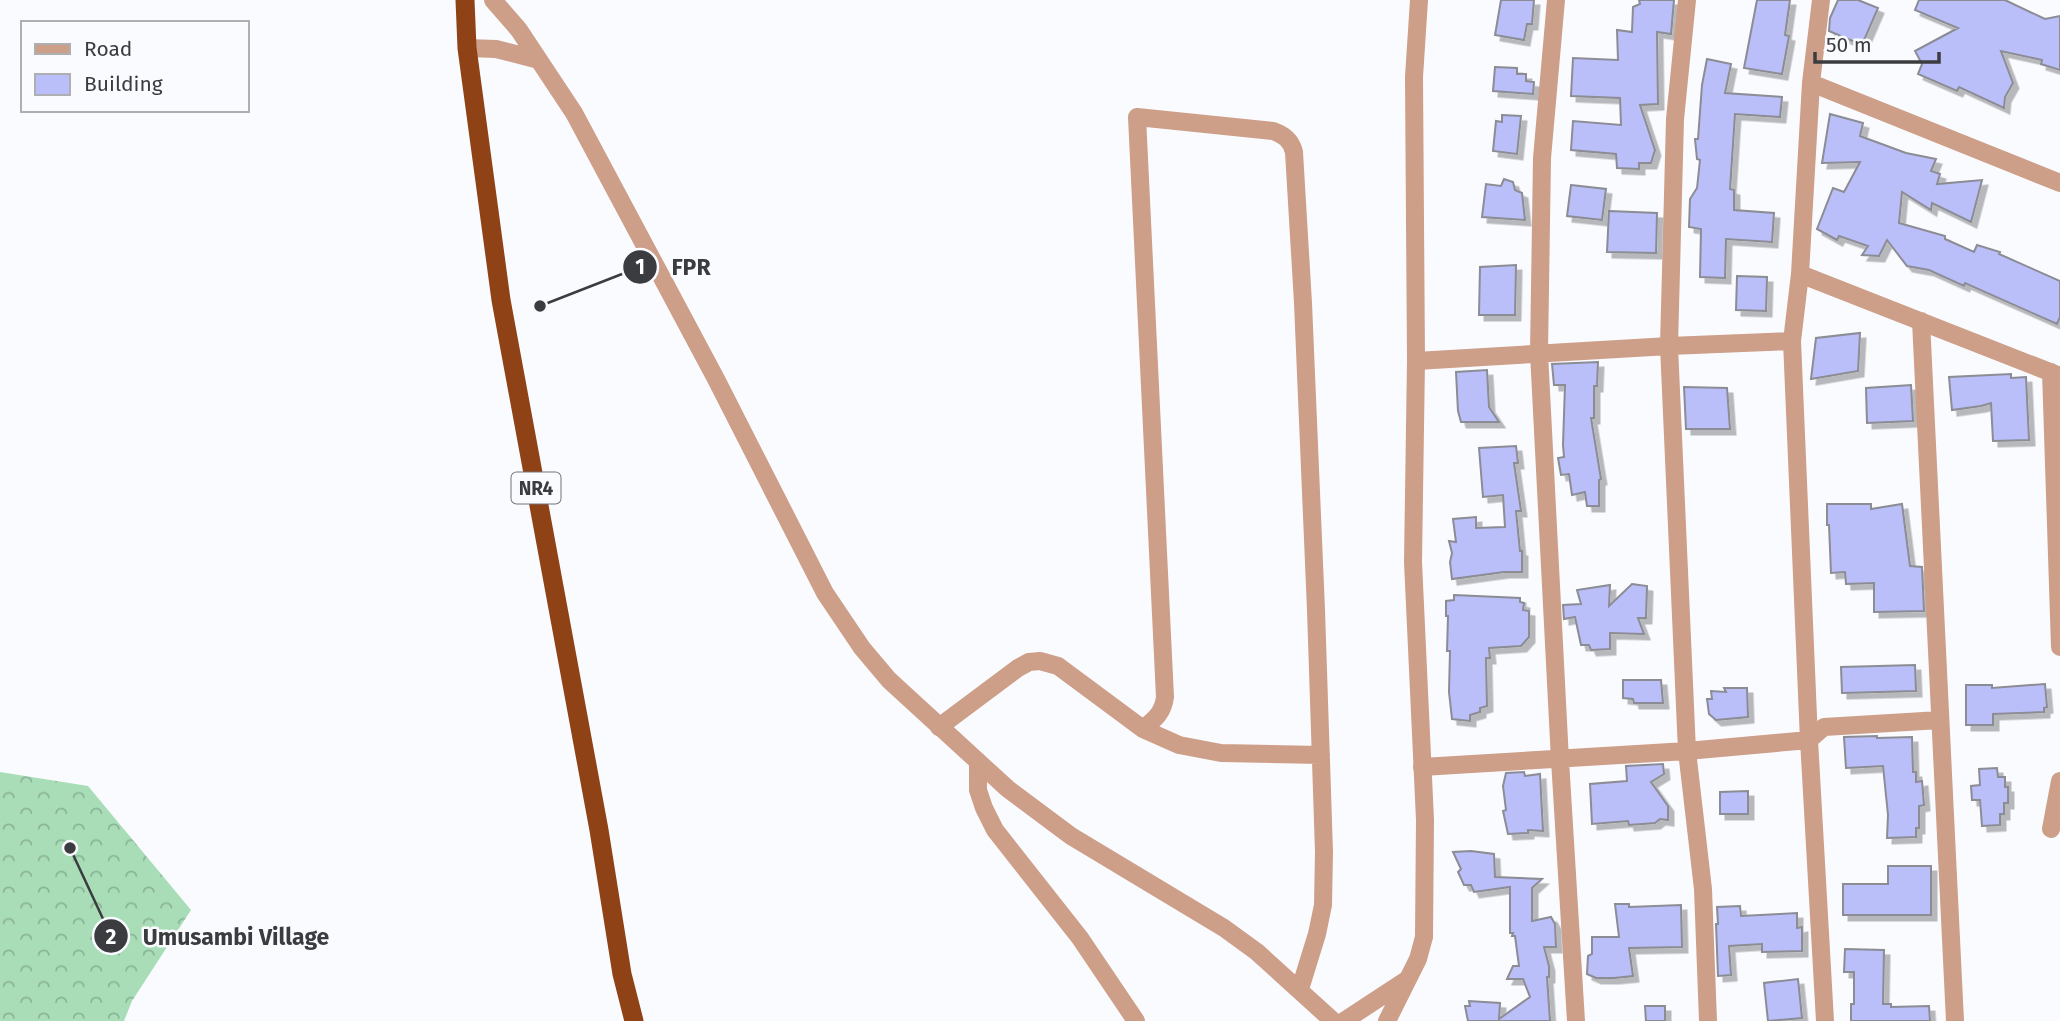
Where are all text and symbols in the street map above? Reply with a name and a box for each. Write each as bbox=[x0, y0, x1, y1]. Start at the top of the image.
legend bbox=[21, 21, 248, 112]
scale bar bbox=[1815, 21, 1939, 65]
text: 50 m bbox=[1826, 32, 1872, 58]
text: Road bbox=[84, 36, 132, 62]
text: Building bbox=[84, 71, 163, 97]
callout: FPR bbox=[622, 245, 724, 289]
text: FPR bbox=[671, 253, 711, 281]
text: 1 bbox=[635, 254, 645, 280]
road number: NR4 bbox=[512, 472, 560, 503]
callout: Umusambi Village bbox=[94, 914, 343, 958]
text: Umusambi Village bbox=[143, 923, 330, 951]
text: 2 bbox=[106, 924, 117, 950]

